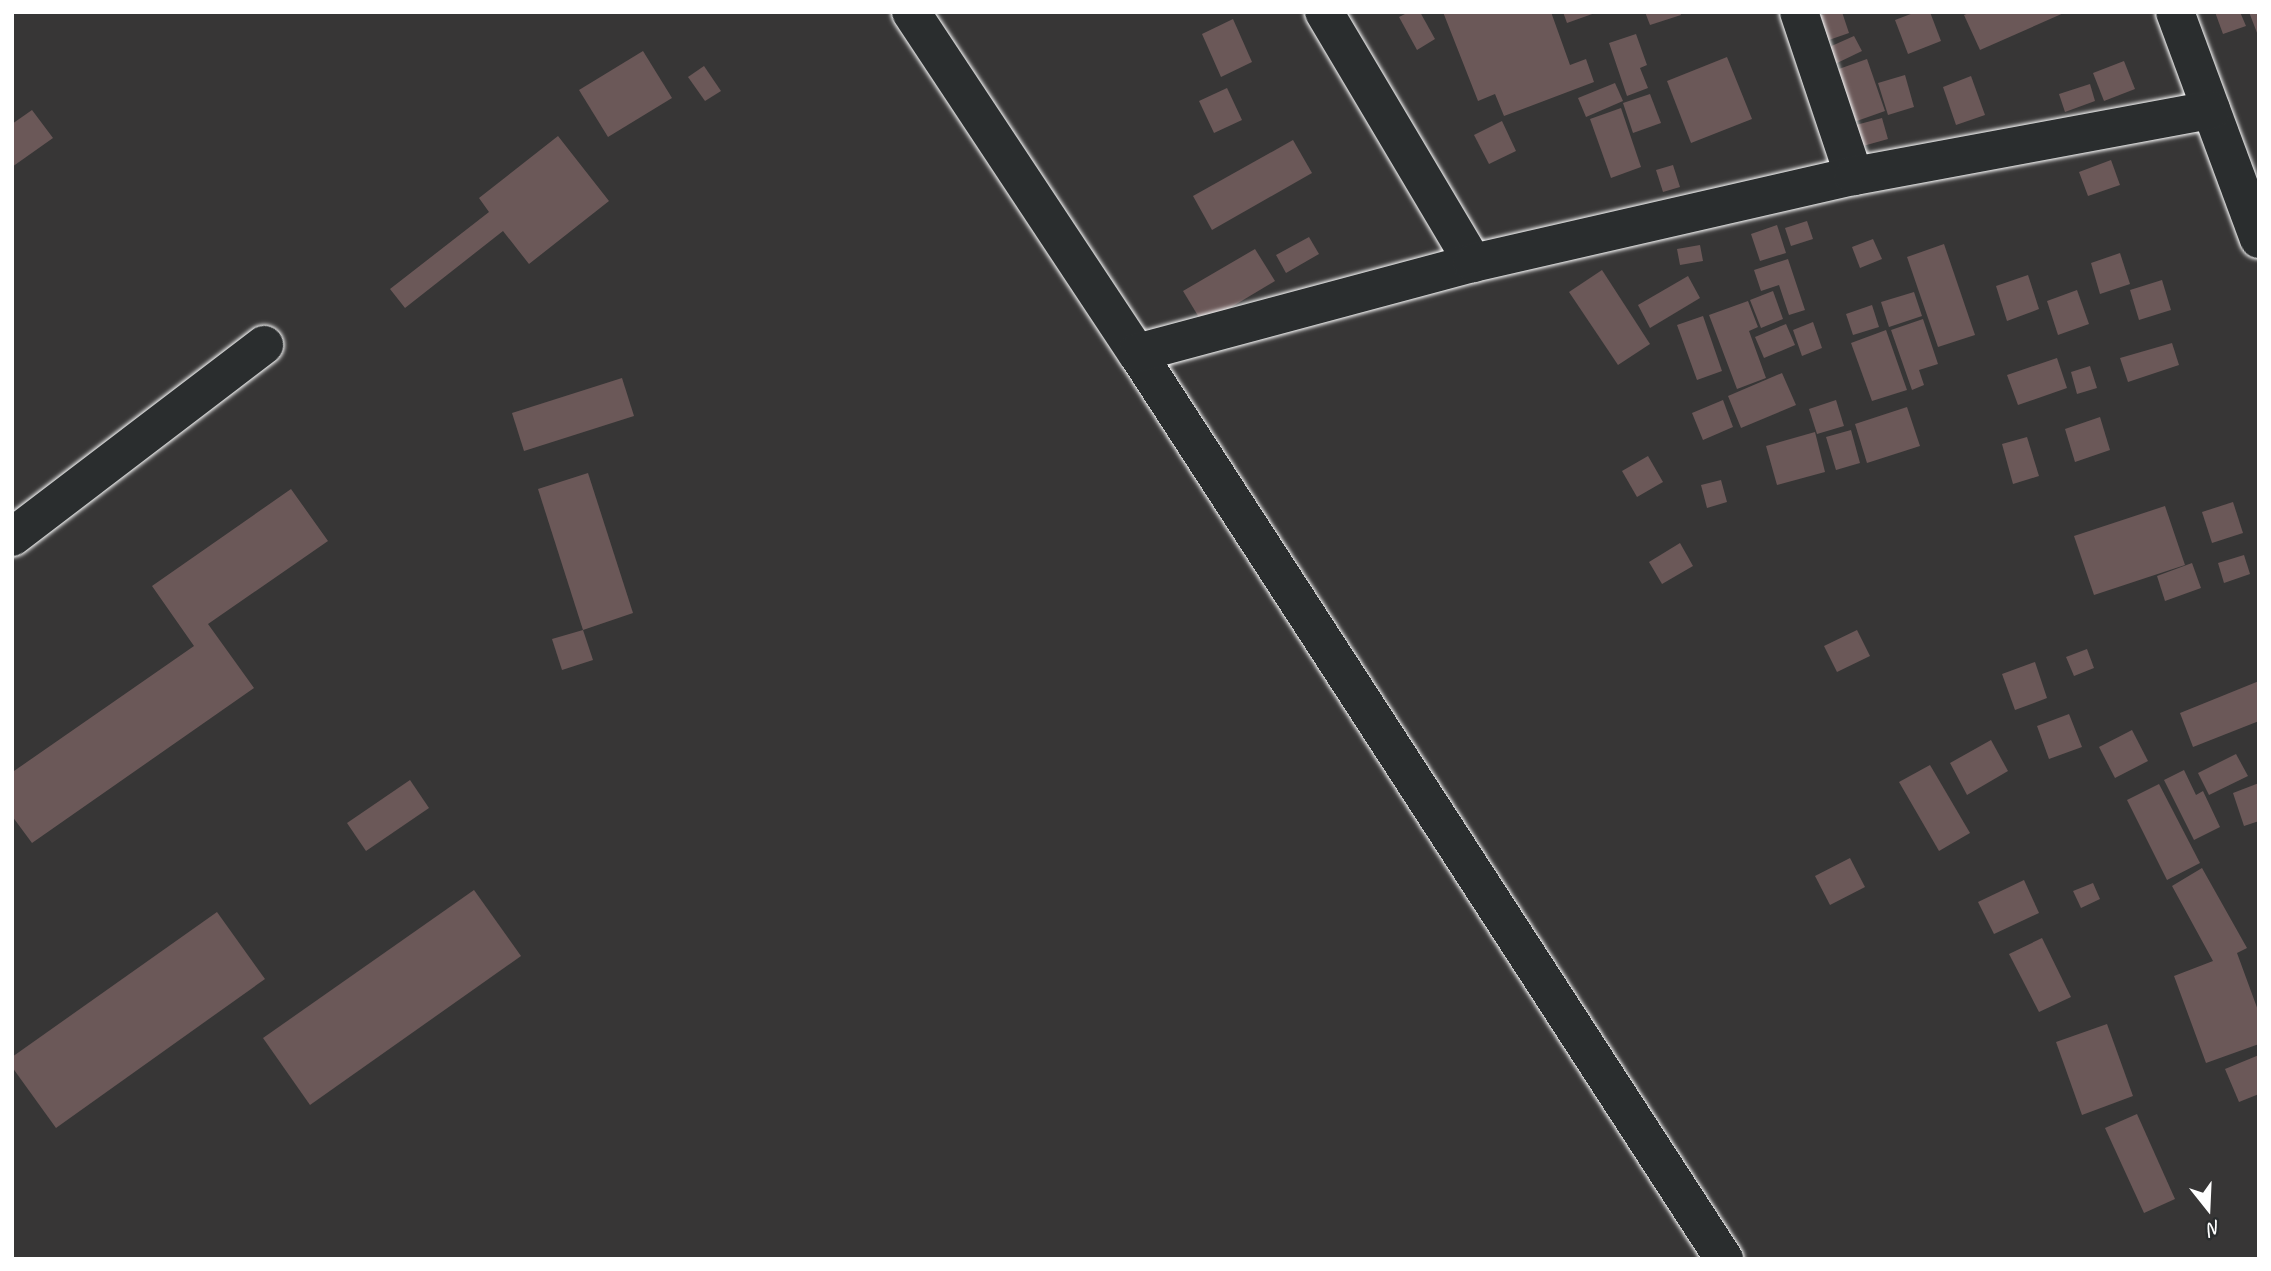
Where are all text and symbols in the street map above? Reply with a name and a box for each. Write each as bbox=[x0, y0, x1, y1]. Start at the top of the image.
north arrow bbox=[2173, 1173, 2243, 1243]
text: N bbox=[2205, 1215, 2224, 1241]

